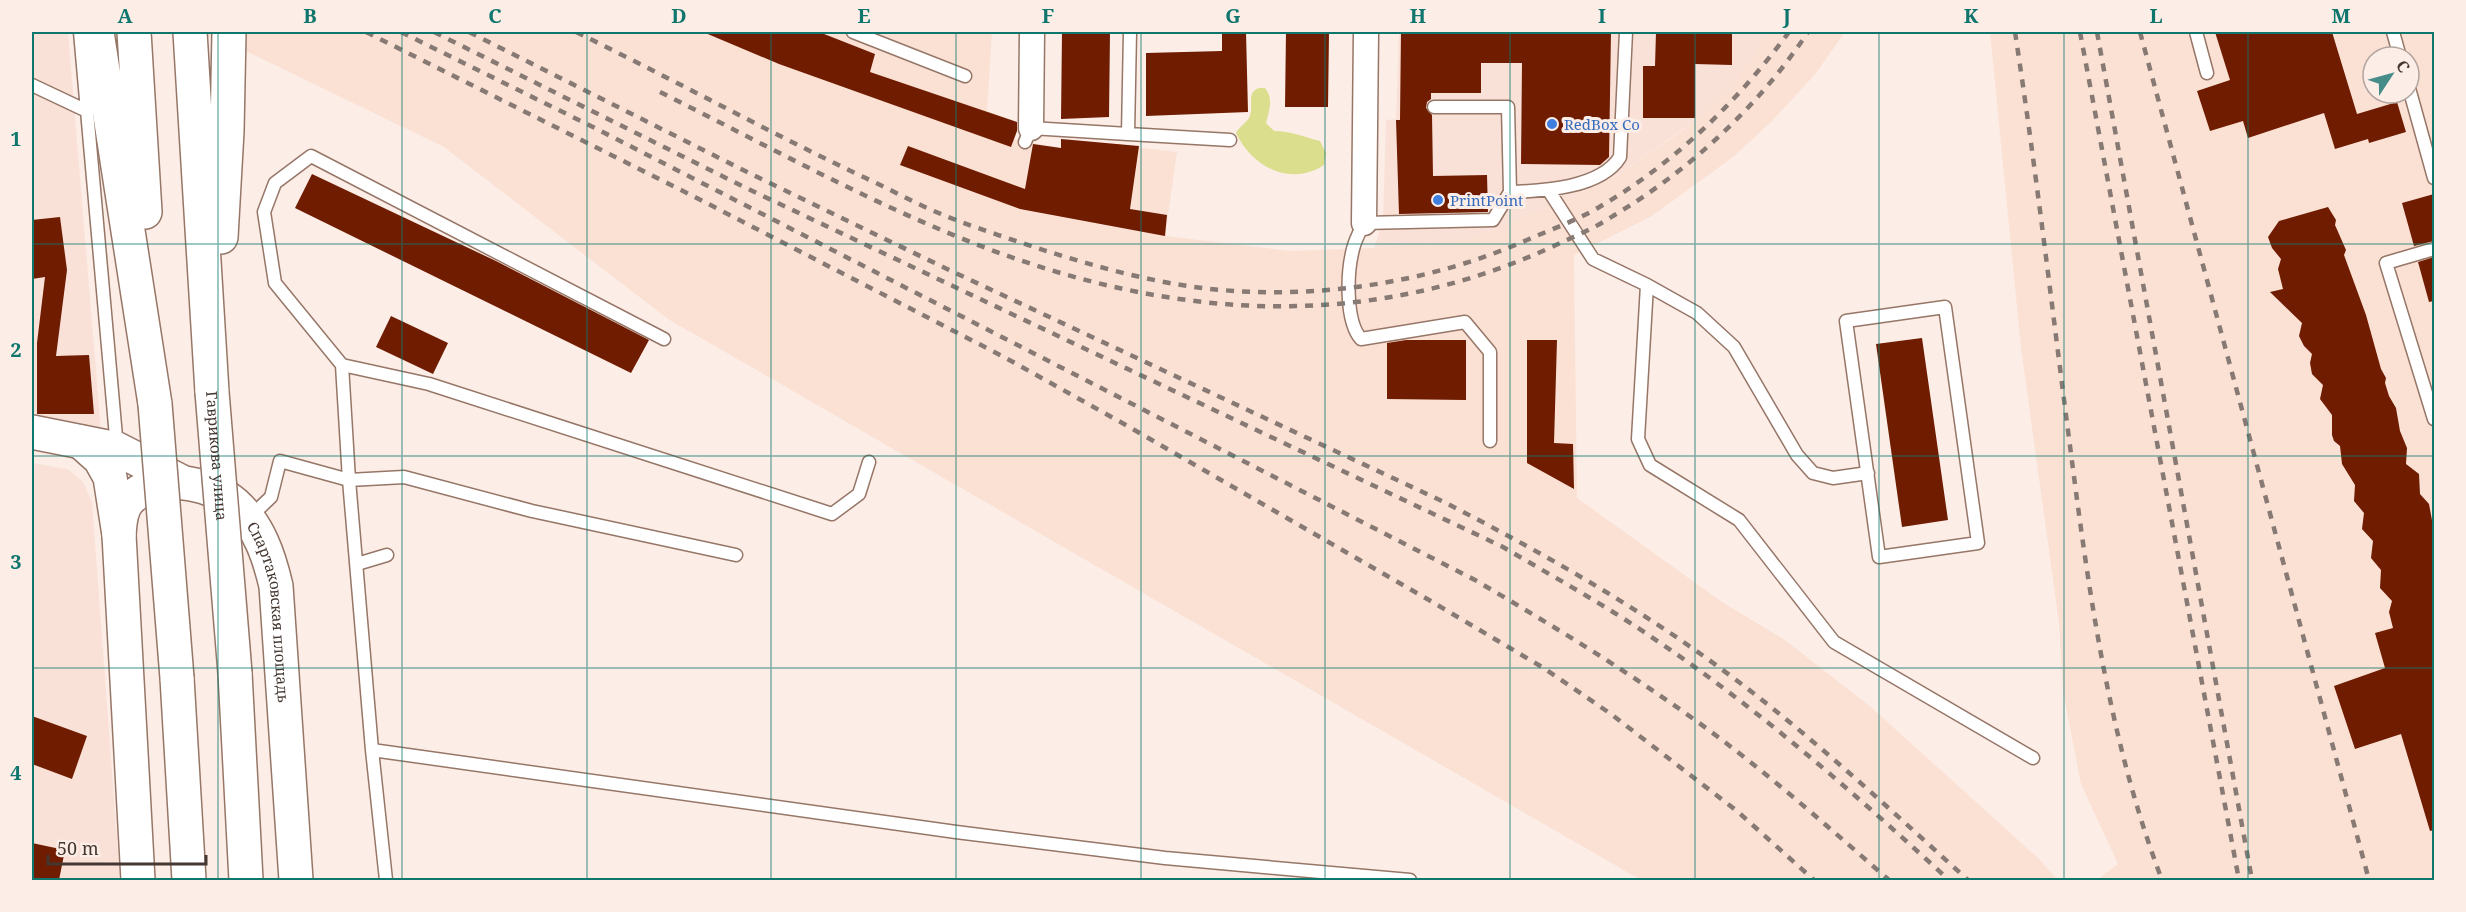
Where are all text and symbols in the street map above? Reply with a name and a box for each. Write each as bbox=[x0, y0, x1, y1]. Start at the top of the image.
text: A bbox=[117, 2, 133, 29]
text: B bbox=[303, 2, 317, 29]
text: C bbox=[488, 2, 502, 29]
text: D bbox=[671, 2, 687, 29]
text: E bbox=[857, 2, 871, 29]
text: F bbox=[1042, 2, 1054, 29]
text: G bbox=[1225, 2, 1241, 29]
text: H bbox=[1410, 2, 1426, 29]
text: I bbox=[1598, 2, 1606, 29]
text: J bbox=[1782, 2, 1791, 29]
text: K bbox=[1964, 2, 1979, 29]
text: L bbox=[2149, 2, 2163, 29]
text: M bbox=[2331, 2, 2351, 29]
north arrow bbox=[2361, 45, 2421, 105]
text: С bbox=[2391, 55, 2415, 77]
place label: RedBox Co bbox=[1564, 114, 1640, 134]
marker: RedBox Co bbox=[1545, 117, 1559, 131]
text: 1 bbox=[10, 125, 22, 152]
place label: PrintPoint bbox=[1450, 190, 1523, 210]
marker: PrintPoint bbox=[1431, 193, 1445, 207]
text: 2 bbox=[10, 336, 22, 363]
street label: Гаврикова улица bbox=[202, 390, 232, 521]
street label: Спартаковская площадь bbox=[243, 518, 294, 703]
text: 3 bbox=[10, 548, 22, 575]
text: 4 bbox=[10, 759, 22, 786]
scale bar bbox=[48, 828, 206, 866]
text: 50 m bbox=[57, 836, 99, 860]

